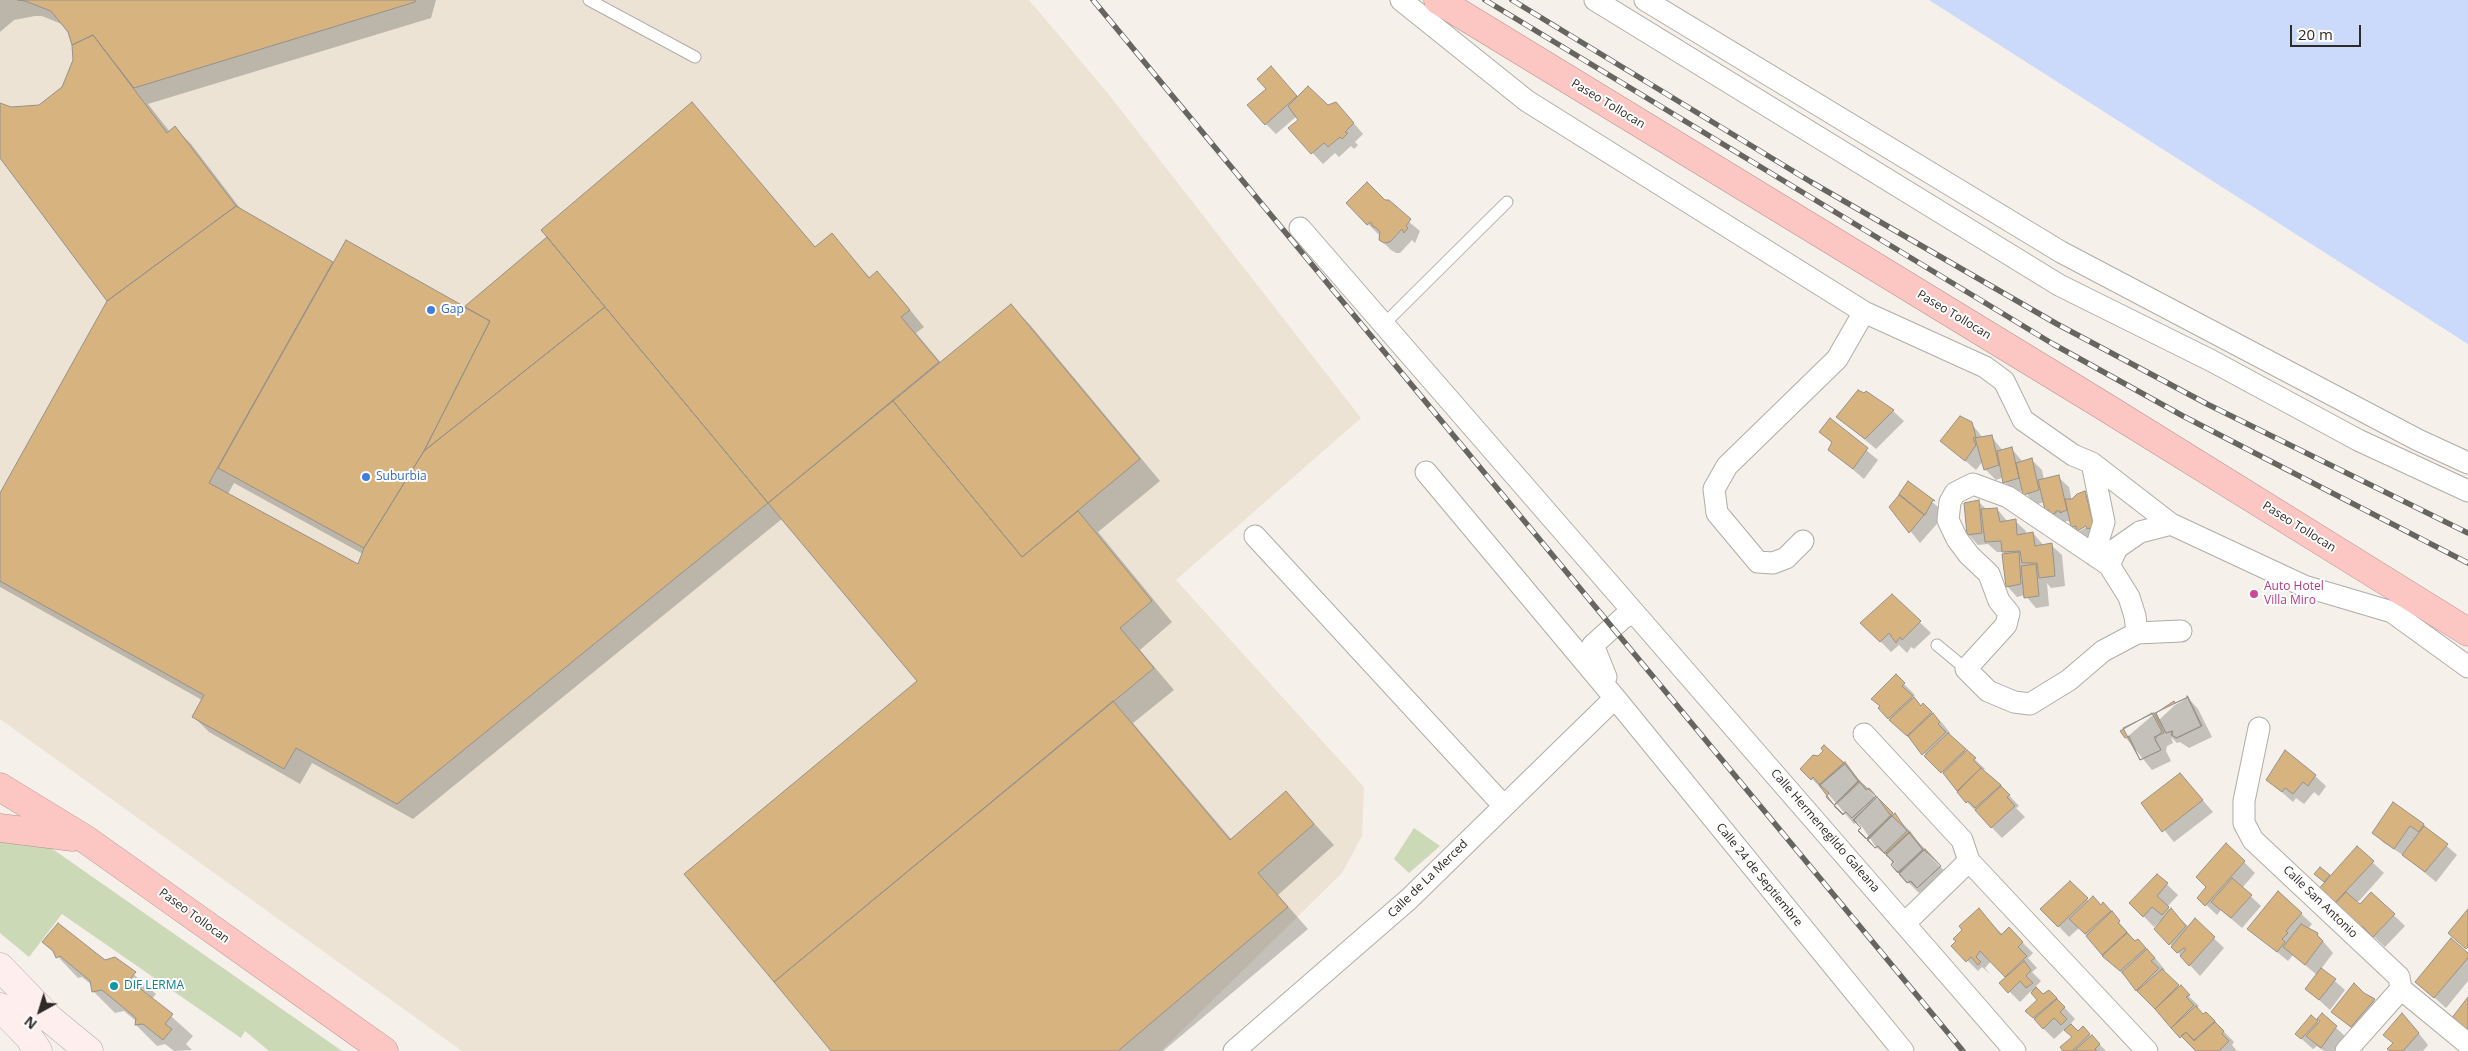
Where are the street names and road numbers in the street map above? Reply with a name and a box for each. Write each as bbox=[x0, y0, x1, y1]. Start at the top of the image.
street label: Paseo Tollocan bbox=[1568, 76, 1648, 132]
street label: Paseo Tollocan bbox=[1914, 287, 1994, 343]
street label: Paseo Tollocan bbox=[2260, 499, 2338, 555]
street label: Calle Hermenegildo Galeana bbox=[1768, 766, 1882, 896]
street label: Calle 24 de Septiembre bbox=[1713, 820, 1805, 930]
street label: Calle de La Merced bbox=[1385, 837, 1471, 921]
street label: Calle San Antonio bbox=[2280, 863, 2360, 941]
street label: Paseo Tollocan bbox=[156, 886, 232, 946]

